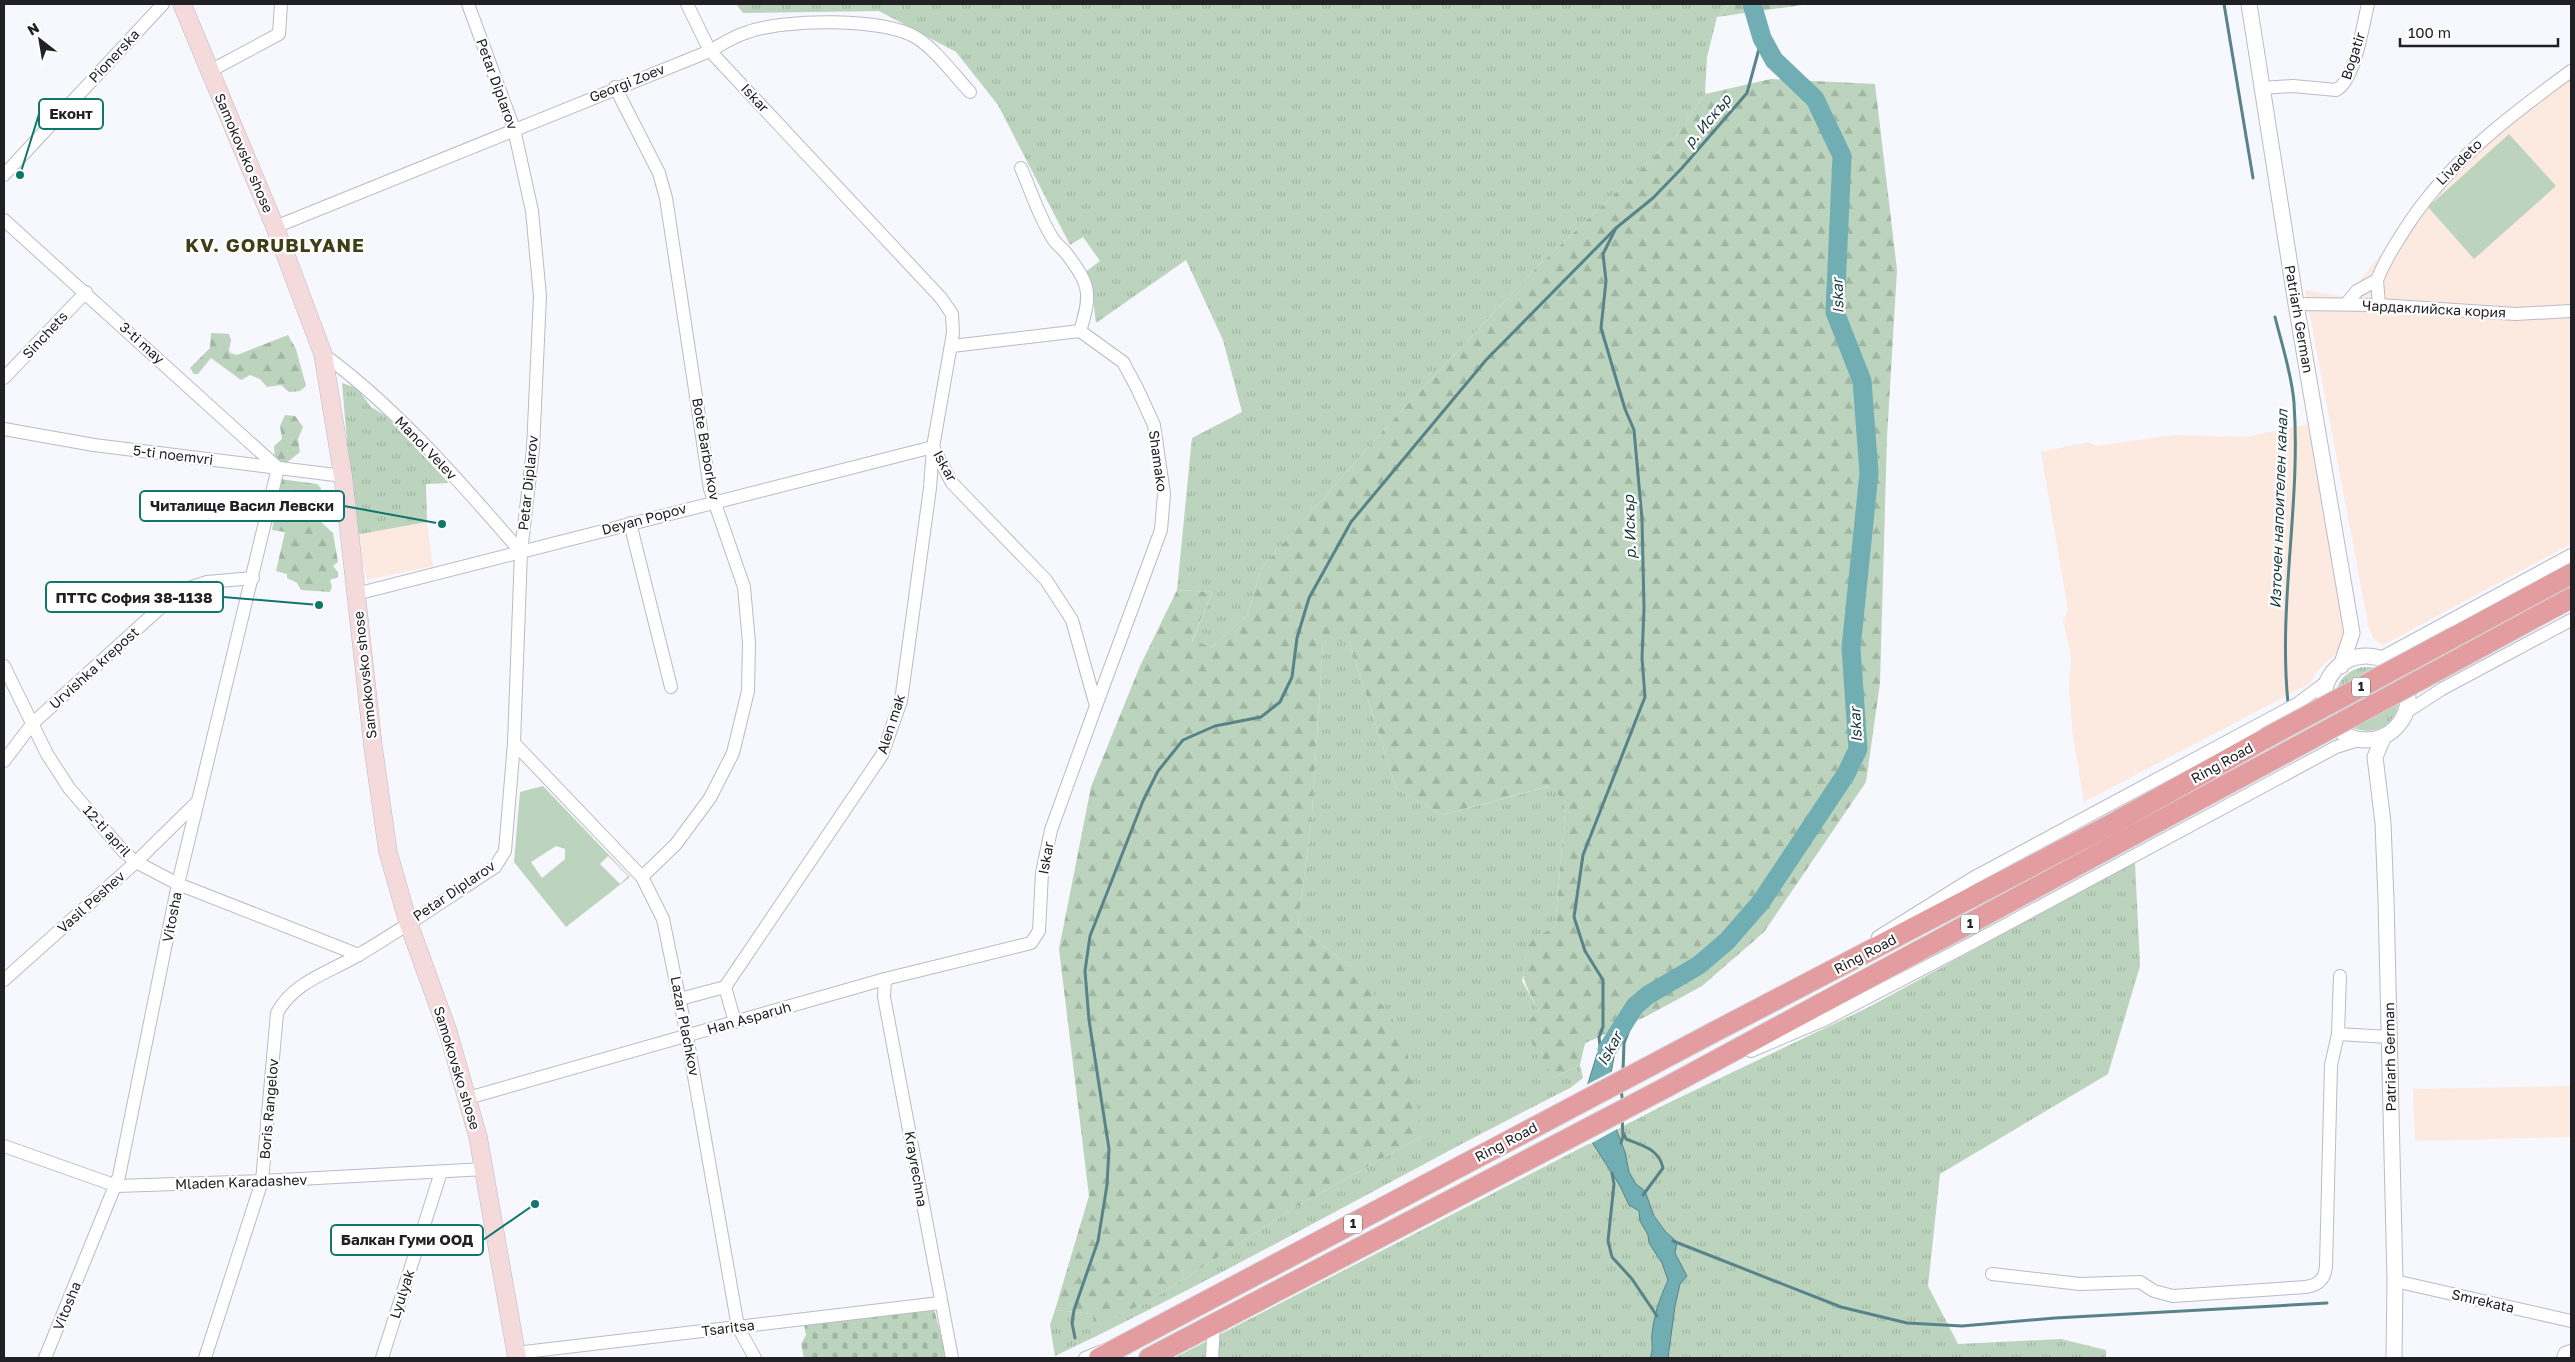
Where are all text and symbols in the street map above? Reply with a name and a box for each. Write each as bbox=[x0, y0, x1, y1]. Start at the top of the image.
north arrow bbox=[15, 15, 65, 65]
scale bar bbox=[2400, 15, 2558, 47]
text: N bbox=[24, 18, 42, 38]
text: 100 m bbox=[2408, 23, 2451, 41]
street label: Pionerska bbox=[85, 25, 143, 86]
street label: Bogatir bbox=[2337, 29, 2368, 82]
street label: Petar Diplarov bbox=[473, 36, 522, 132]
street label: Georgi Zoev bbox=[587, 60, 667, 105]
street label: Iskar bbox=[738, 80, 773, 116]
water label: р. Искър bbox=[1680, 89, 1736, 151]
street label: Samokovsko shose bbox=[212, 90, 277, 215]
callout: Еконт bbox=[39, 99, 103, 129]
text: Еконт bbox=[49, 104, 93, 122]
street label: Livadeto bbox=[2432, 135, 2485, 188]
district label: KV. GORUBLYANE bbox=[185, 233, 365, 256]
street label: Patriarh German bbox=[2282, 264, 2317, 374]
water label: Iskar bbox=[1827, 276, 1847, 314]
street label: Чардаклийска кория bbox=[2362, 296, 2506, 321]
street label: Sinchets bbox=[18, 307, 71, 362]
street label: 3-ti may bbox=[116, 318, 168, 367]
street label: Bote Barborkov bbox=[689, 396, 724, 502]
water label: Източен напоителен канал bbox=[2266, 408, 2291, 609]
street label: Manol Velev bbox=[392, 412, 461, 483]
street label: Shamako bbox=[1146, 429, 1171, 493]
street label: Petar Diplarov bbox=[514, 434, 541, 531]
street label: 5-ti noemvri bbox=[132, 441, 214, 468]
street label: Iskar bbox=[930, 447, 961, 485]
callout: Читалище Васил Левски bbox=[140, 491, 344, 521]
water label: р. Искър bbox=[1619, 493, 1639, 559]
text: Читалище Васил Левски bbox=[150, 496, 334, 514]
street label: Deyan Popov bbox=[600, 499, 688, 538]
callout: ПТТС София 38-1138 bbox=[46, 582, 223, 612]
text: ПТТС София 38-1138 bbox=[56, 588, 212, 606]
street label: Samokovsko shose bbox=[349, 610, 380, 740]
street label: Urvishka krepost bbox=[46, 623, 142, 712]
road number: 1 bbox=[2352, 678, 2370, 696]
street label: Alen mak bbox=[873, 692, 908, 756]
water label: Iskar bbox=[1845, 705, 1865, 743]
street label: Ring Road bbox=[2188, 739, 2256, 787]
street label: 12-ti april bbox=[80, 801, 135, 860]
street label: Iskar bbox=[1034, 840, 1057, 876]
street label: Petar Diplarov bbox=[409, 857, 498, 924]
street label: Vasil Peshev bbox=[54, 867, 128, 936]
street label: Vitosha bbox=[158, 890, 185, 944]
road number: 1 bbox=[1961, 914, 1979, 934]
street label: Ring Road bbox=[1831, 930, 1899, 977]
street label: Lazar Plachkov bbox=[667, 974, 704, 1077]
street label: Han Asparuh bbox=[705, 997, 793, 1038]
street label: Patriarh German bbox=[2380, 1002, 2399, 1112]
street label: Samokovsko shose bbox=[431, 1004, 484, 1132]
water label: Iskar bbox=[1593, 1027, 1627, 1068]
street label: Boris Rangelov bbox=[256, 1058, 281, 1160]
street label: Ring Road bbox=[1472, 1118, 1540, 1165]
street label: Krayrechna bbox=[901, 1130, 932, 1208]
street label: Mladen Karadashev bbox=[175, 1171, 307, 1192]
road number: 1 bbox=[1344, 1214, 1362, 1234]
callout: Балкан Гуми ООД bbox=[331, 1225, 483, 1255]
text: Балкан Гуми ООД bbox=[341, 1230, 473, 1248]
street label: Lyulyak bbox=[386, 1267, 417, 1321]
street label: Vitosha bbox=[49, 1279, 84, 1333]
street label: Smrekata bbox=[2450, 1285, 2516, 1316]
street label: Tsaritsa bbox=[700, 1316, 755, 1339]

